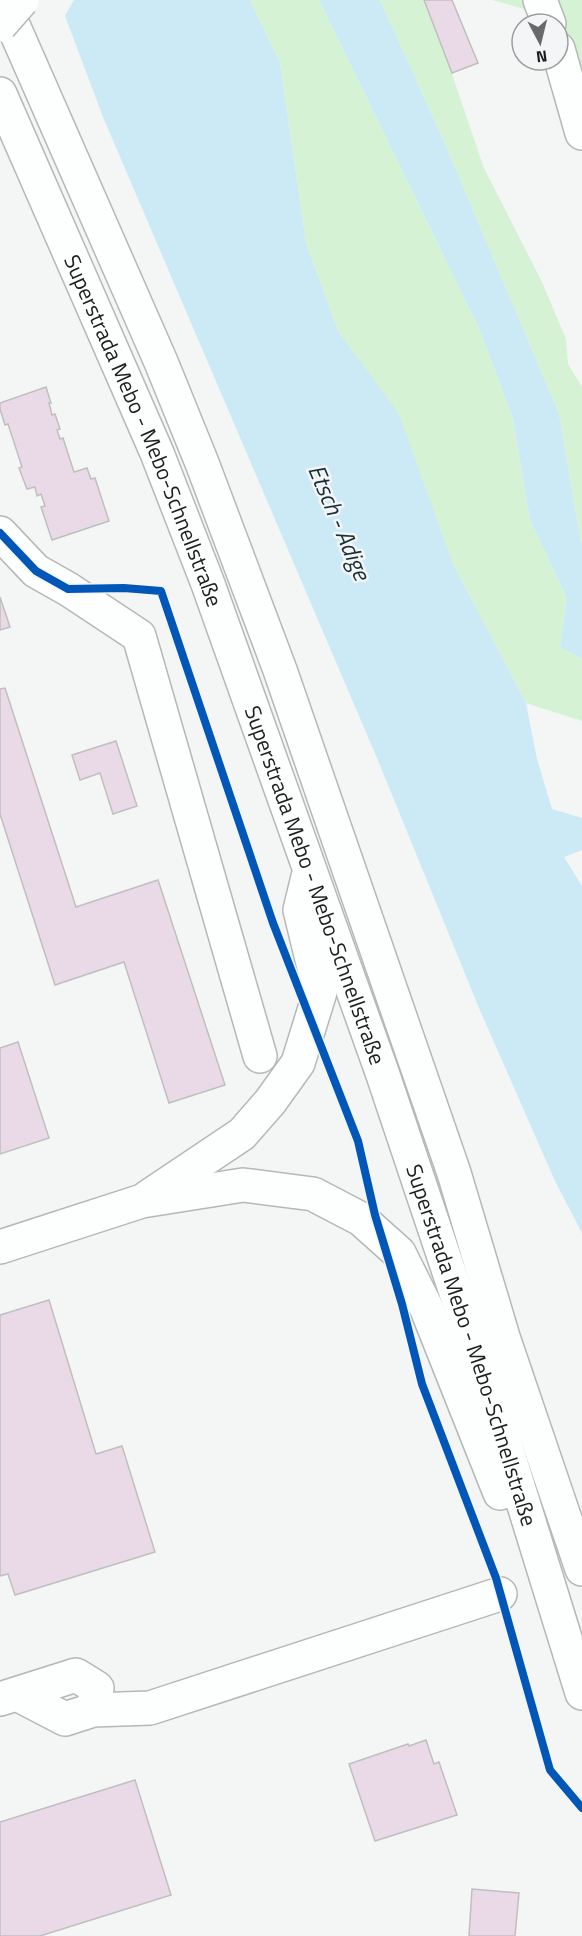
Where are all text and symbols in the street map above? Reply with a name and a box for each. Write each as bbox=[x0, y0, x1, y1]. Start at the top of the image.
north arrow bbox=[510, 12, 570, 72]
text: N bbox=[535, 44, 549, 69]
street label: Superstrada Mebo - Mebo-Schnellstraße bbox=[55, 249, 232, 611]
water label: Etsch - Adige bbox=[299, 458, 381, 587]
street label: Superstrada Mebo - Mebo-Schnellstraße bbox=[236, 701, 395, 1069]
street label: Superstrada Mebo - Mebo-Schnellstraße bbox=[397, 1160, 546, 1530]

